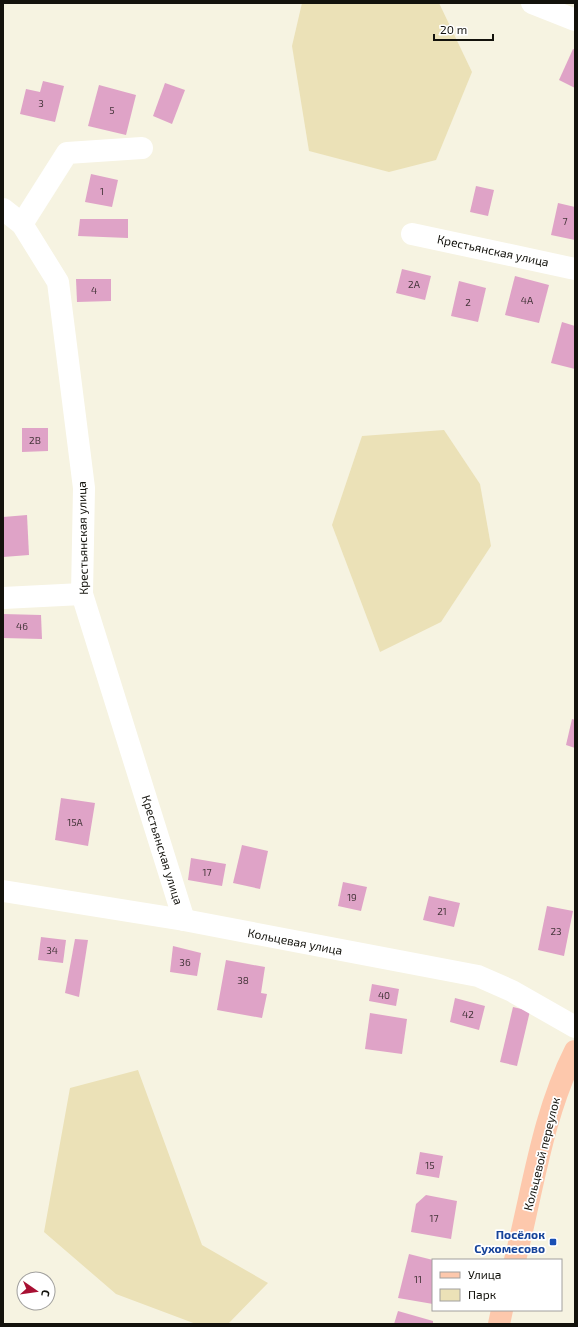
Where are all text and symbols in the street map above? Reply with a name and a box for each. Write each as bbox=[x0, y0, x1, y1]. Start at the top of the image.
scale bar bbox=[434, 16, 493, 42]
text: 20 m bbox=[440, 22, 467, 36]
house number: 3 bbox=[38, 97, 44, 109]
house number: 5 bbox=[109, 104, 115, 116]
house number: 1 bbox=[100, 185, 104, 197]
house number: 7 bbox=[562, 215, 568, 227]
street label: Крестьянская улица bbox=[436, 231, 550, 270]
house number: 2А bbox=[408, 278, 421, 290]
house number: 4 bbox=[91, 284, 97, 296]
house number: 4А bbox=[521, 294, 534, 306]
house number: 2 bbox=[465, 296, 471, 308]
house number: 2В bbox=[29, 434, 41, 446]
street label: Крестьянская улица bbox=[74, 481, 91, 595]
house number: 46 bbox=[16, 620, 28, 632]
street label: Крестьянская улица bbox=[139, 793, 186, 906]
house number: 15А bbox=[67, 816, 84, 828]
house number: 17 bbox=[202, 866, 212, 878]
house number: 19 bbox=[347, 891, 357, 903]
house number: 21 bbox=[437, 905, 447, 917]
street label: Кольцевая улица bbox=[246, 925, 344, 958]
house number: 23 bbox=[550, 925, 562, 937]
house number: 34 bbox=[46, 944, 58, 956]
house number: 36 bbox=[179, 956, 191, 968]
house number: 38 bbox=[237, 974, 249, 986]
house number: 40 bbox=[378, 989, 390, 1001]
house number: 42 bbox=[462, 1008, 474, 1020]
street label: Кольцевой переулок bbox=[520, 1095, 563, 1212]
house number: 15 bbox=[425, 1159, 435, 1171]
house number: 17 bbox=[429, 1212, 439, 1224]
place label: Посёлок Сухомесово bbox=[474, 1227, 545, 1255]
marker: Посёлок Сухомесово bbox=[548, 1237, 558, 1247]
legend bbox=[432, 1259, 562, 1311]
text: Улица bbox=[468, 1267, 501, 1281]
north arrow bbox=[16, 1271, 56, 1311]
house number: 11 bbox=[414, 1273, 422, 1285]
text: Парк bbox=[468, 1287, 497, 1301]
text: С bbox=[39, 1289, 53, 1298]

